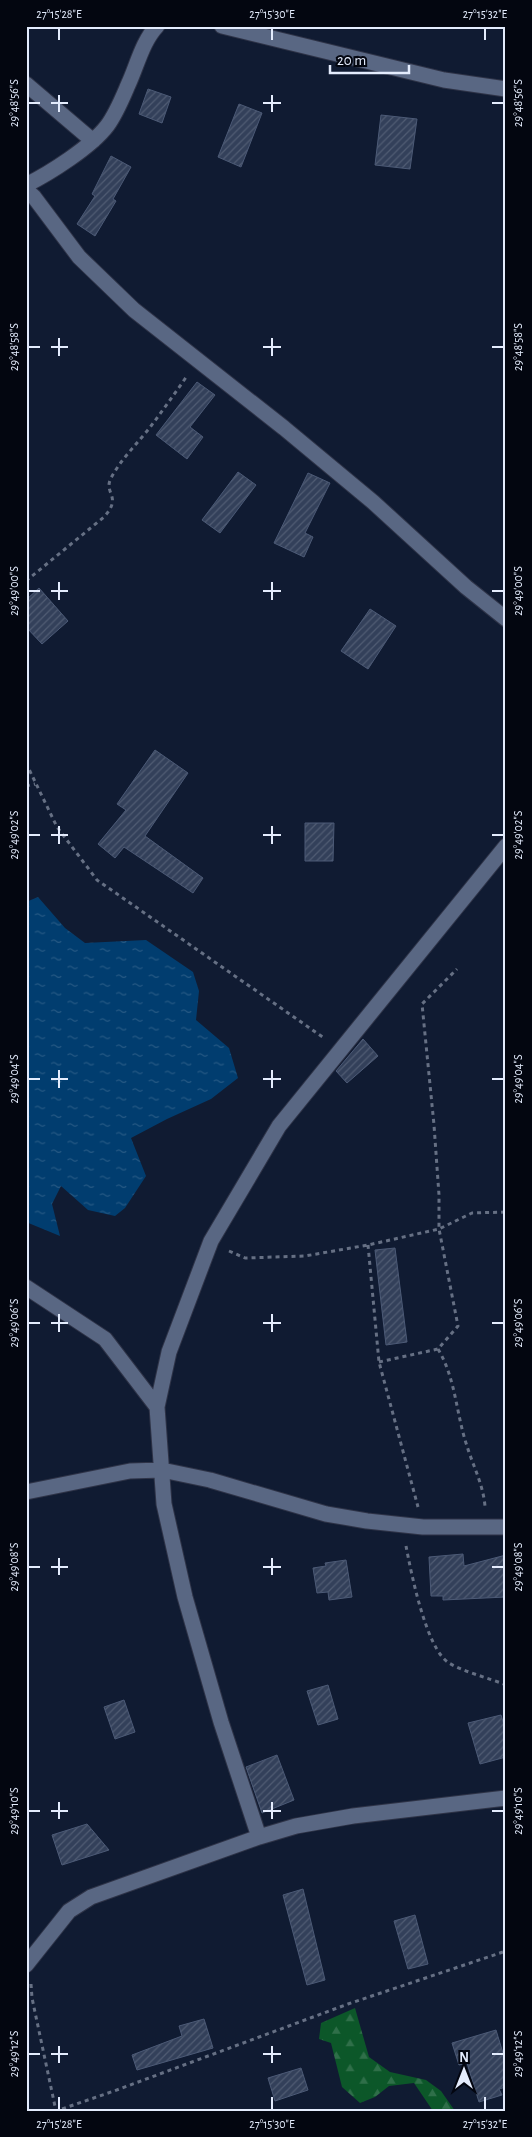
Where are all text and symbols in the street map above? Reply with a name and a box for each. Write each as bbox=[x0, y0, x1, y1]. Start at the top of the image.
text: 27°15'28"E bbox=[36, 8, 82, 20]
text: 27°15'30"E bbox=[249, 8, 295, 20]
text: 27°15'32"E bbox=[463, 8, 508, 20]
scale bar bbox=[330, 42, 408, 74]
text: 20 m bbox=[337, 53, 366, 68]
text: 29°48'56"S bbox=[8, 79, 20, 127]
text: 29°48'56"S bbox=[512, 79, 524, 127]
text: 29°48'58"S bbox=[8, 323, 20, 371]
text: 29°48'58"S bbox=[512, 323, 524, 371]
text: 29°49'00"S bbox=[8, 566, 20, 616]
text: 29°49'00"S bbox=[512, 566, 524, 616]
text: 29°49'02"S bbox=[8, 810, 20, 859]
text: 29°49'02"S bbox=[512, 810, 524, 859]
text: 29°49'04"S bbox=[8, 1054, 20, 1104]
text: 29°49'04"S bbox=[512, 1054, 524, 1104]
text: 29°49'06"S bbox=[8, 1298, 20, 1348]
text: 29°49'06"S bbox=[512, 1298, 524, 1348]
text: 29°49'08"S bbox=[8, 1542, 20, 1592]
text: 29°49'08"S bbox=[512, 1542, 524, 1592]
text: 29°49'10"S bbox=[8, 1787, 20, 1835]
text: 29°49'10"S bbox=[512, 1787, 524, 1835]
text: 29°49'12"S bbox=[8, 2030, 20, 2077]
text: 29°49'12"S bbox=[512, 2030, 524, 2077]
north arrow bbox=[440, 2044, 490, 2094]
text: N bbox=[459, 2051, 469, 2065]
text: 27°15'28"E bbox=[36, 2118, 82, 2130]
text: 27°15'30"E bbox=[249, 2118, 295, 2130]
text: 27°15'32"E bbox=[463, 2118, 508, 2130]

